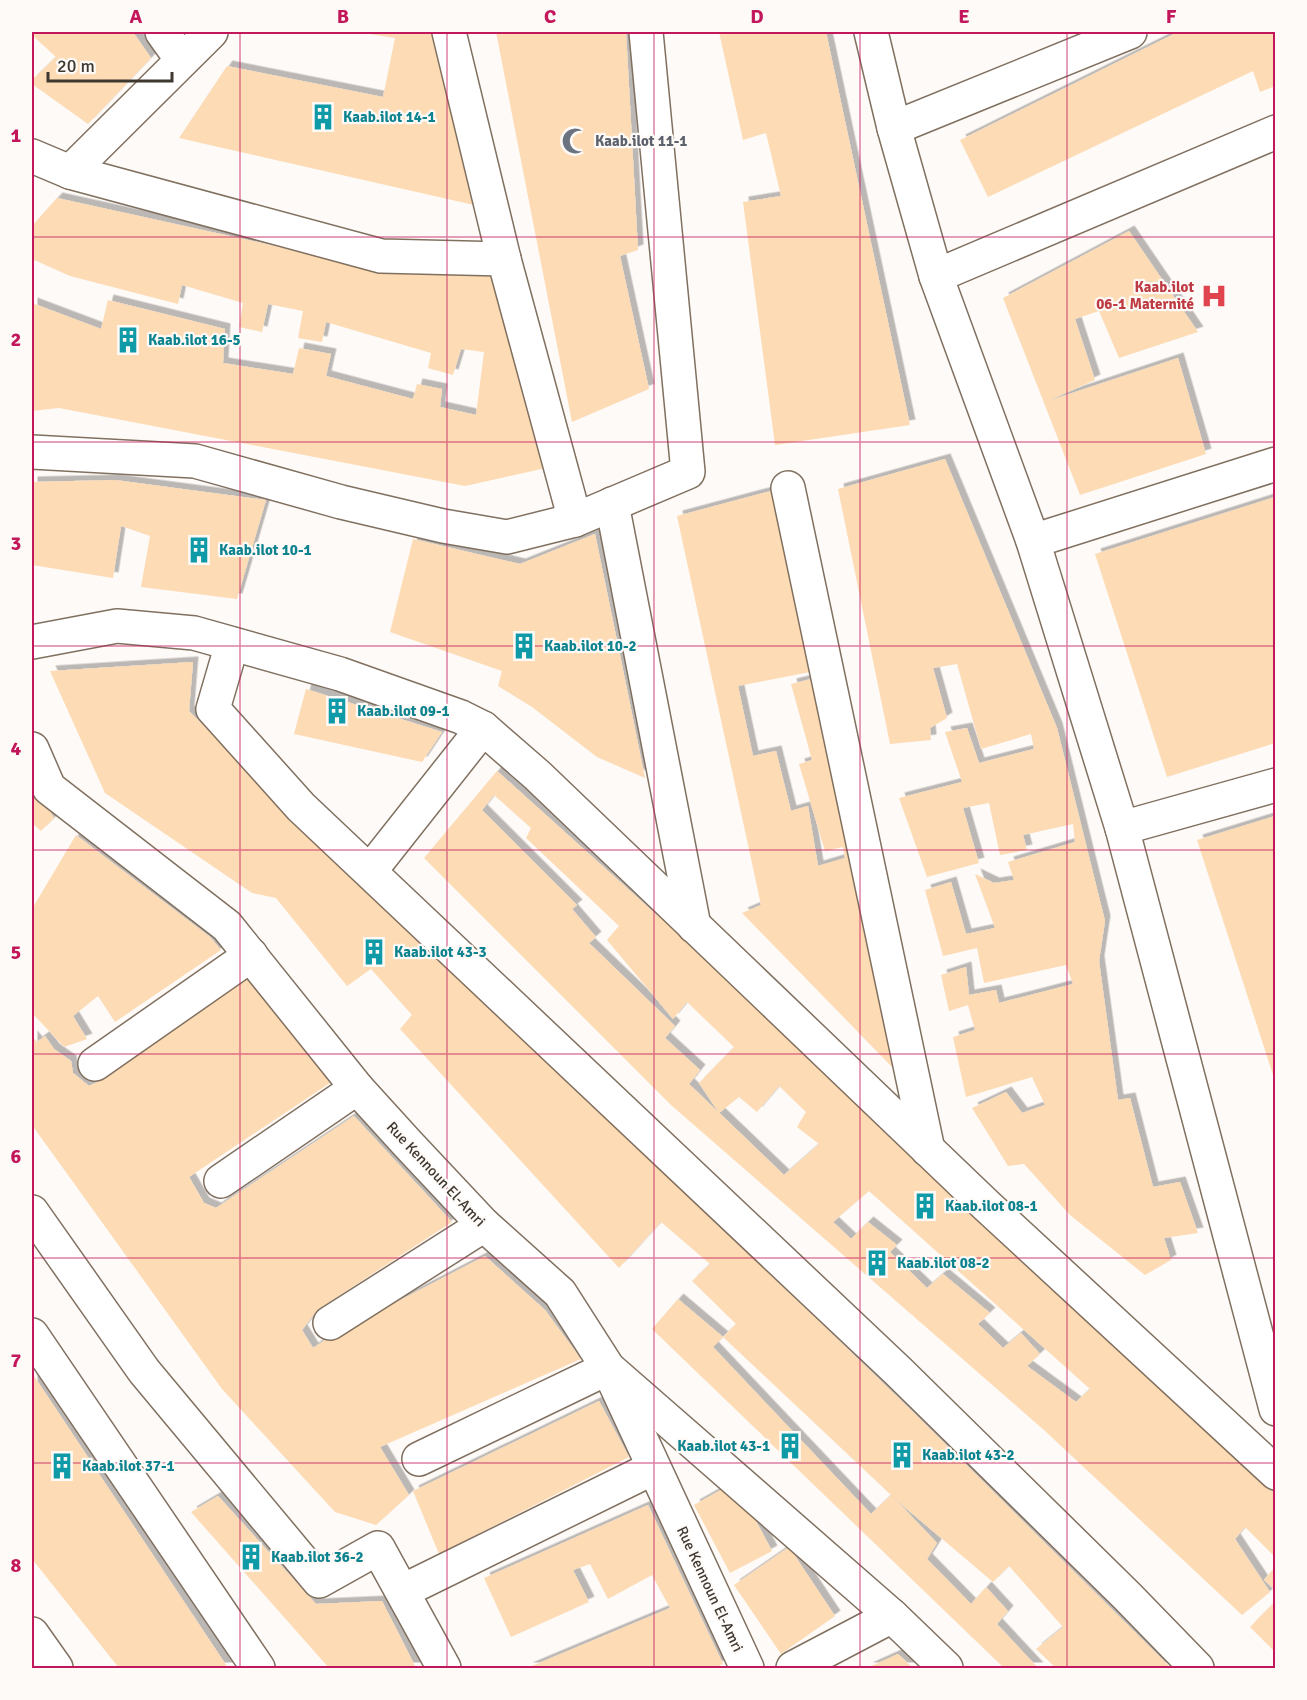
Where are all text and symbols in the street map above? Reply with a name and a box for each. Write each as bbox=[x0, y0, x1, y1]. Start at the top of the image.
text: A bbox=[130, 4, 143, 29]
text: B bbox=[337, 4, 349, 29]
text: C bbox=[544, 4, 556, 29]
text: D bbox=[750, 4, 764, 29]
text: E bbox=[958, 4, 970, 29]
text: F bbox=[1166, 4, 1177, 29]
scale bar bbox=[48, 45, 172, 83]
text: 20 m bbox=[57, 55, 95, 77]
building icon: Kaab.ilot 14-1 bbox=[308, 102, 338, 132]
place label: Kaab.ilot 14-1 bbox=[343, 108, 436, 126]
text: 1 bbox=[11, 123, 22, 148]
mosque icon: Kaab.ilot 11-1 bbox=[560, 126, 590, 156]
place label: Kaab.ilot 11-1 bbox=[595, 132, 687, 150]
place label: Kaab.ilot 06-1 Maternité bbox=[1096, 278, 1194, 313]
hospital icon: Kaab.ilot 06-1 Maternité bbox=[1199, 281, 1229, 311]
building icon: Kaab.ilot 16-5 bbox=[113, 325, 143, 355]
text: 2 bbox=[11, 327, 21, 352]
place label: Kaab.ilot 16-5 bbox=[148, 331, 241, 349]
text: 3 bbox=[11, 531, 21, 556]
building icon: Kaab.ilot 10-1 bbox=[184, 535, 214, 565]
place label: Kaab.ilot 10-1 bbox=[219, 541, 312, 559]
building icon: Kaab.ilot 10-2 bbox=[509, 631, 539, 661]
place label: Kaab.ilot 10-2 bbox=[544, 637, 637, 655]
building icon: Kaab.ilot 09-1 bbox=[322, 696, 352, 726]
place label: Kaab.ilot 09-1 bbox=[357, 702, 450, 720]
text: 4 bbox=[11, 736, 22, 761]
building icon: Kaab.ilot 43-3 bbox=[359, 937, 389, 967]
text: 5 bbox=[11, 940, 21, 965]
place label: Kaab.ilot 43-3 bbox=[394, 943, 487, 961]
street label: Rue Kennoun El-Amri bbox=[383, 1118, 489, 1230]
text: 6 bbox=[11, 1144, 22, 1169]
building icon: Kaab.ilot 08-1 bbox=[910, 1191, 940, 1221]
place label: Kaab.ilot 08-1 bbox=[945, 1197, 1038, 1215]
building icon: Kaab.ilot 08-2 bbox=[862, 1248, 892, 1278]
place label: Kaab.ilot 08-2 bbox=[897, 1254, 990, 1272]
text: 7 bbox=[11, 1348, 22, 1373]
building icon: Kaab.ilot 43-1 bbox=[775, 1431, 805, 1461]
place label: Kaab.ilot 43-1 bbox=[677, 1437, 770, 1455]
building icon: Kaab.ilot 43-2 bbox=[887, 1440, 917, 1470]
place label: Kaab.ilot 43-2 bbox=[922, 1446, 1015, 1464]
building icon: Kaab.ilot 37-1 bbox=[47, 1451, 77, 1481]
place label: Kaab.ilot 37-1 bbox=[82, 1457, 175, 1475]
street label: Rue Kennoun El-Amri bbox=[673, 1523, 747, 1655]
building icon: Kaab.ilot 36-2 bbox=[236, 1542, 266, 1572]
place label: Kaab.ilot 36-2 bbox=[271, 1548, 364, 1566]
text: 8 bbox=[11, 1553, 22, 1578]

